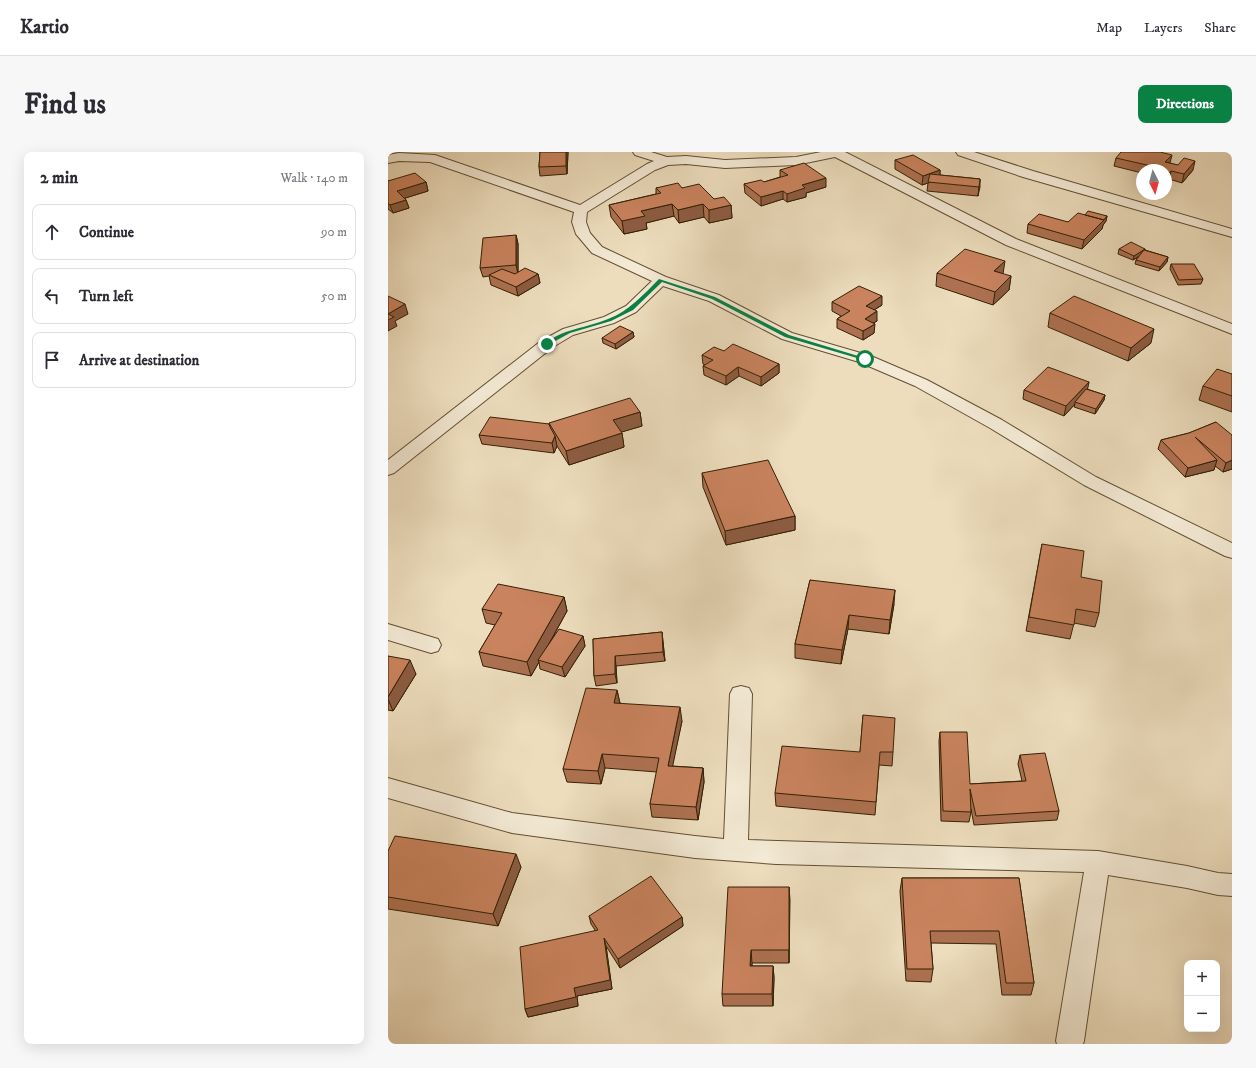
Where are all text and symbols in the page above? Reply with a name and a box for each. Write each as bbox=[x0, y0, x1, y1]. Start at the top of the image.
text: Kartio bbox=[20, 16, 69, 39]
text: Map bbox=[1096, 19, 1122, 37]
text: Layers bbox=[1144, 19, 1182, 37]
text: Share bbox=[1204, 19, 1236, 37]
button: Directions bbox=[1138, 85, 1232, 123]
text: Find us bbox=[24, 87, 106, 122]
north arrow bbox=[1136, 164, 1172, 200]
text: 2 min bbox=[40, 167, 78, 189]
text: Walk · 140 m bbox=[280, 170, 348, 186]
icon: ahead bbox=[41, 221, 63, 243]
text: Continue bbox=[79, 223, 134, 242]
text: 90 m bbox=[321, 224, 347, 240]
icon: left bbox=[41, 285, 63, 307]
text: Turn left bbox=[79, 287, 133, 306]
text: 50 m bbox=[321, 288, 347, 304]
route end bbox=[538, 335, 556, 353]
icon: arrive bbox=[41, 349, 63, 371]
route start bbox=[856, 350, 874, 368]
text: Arrive at destination bbox=[79, 351, 199, 370]
map controls bbox=[1184, 960, 1220, 1032]
button: + bbox=[1184, 960, 1220, 996]
button: − bbox=[1184, 996, 1220, 1032]

